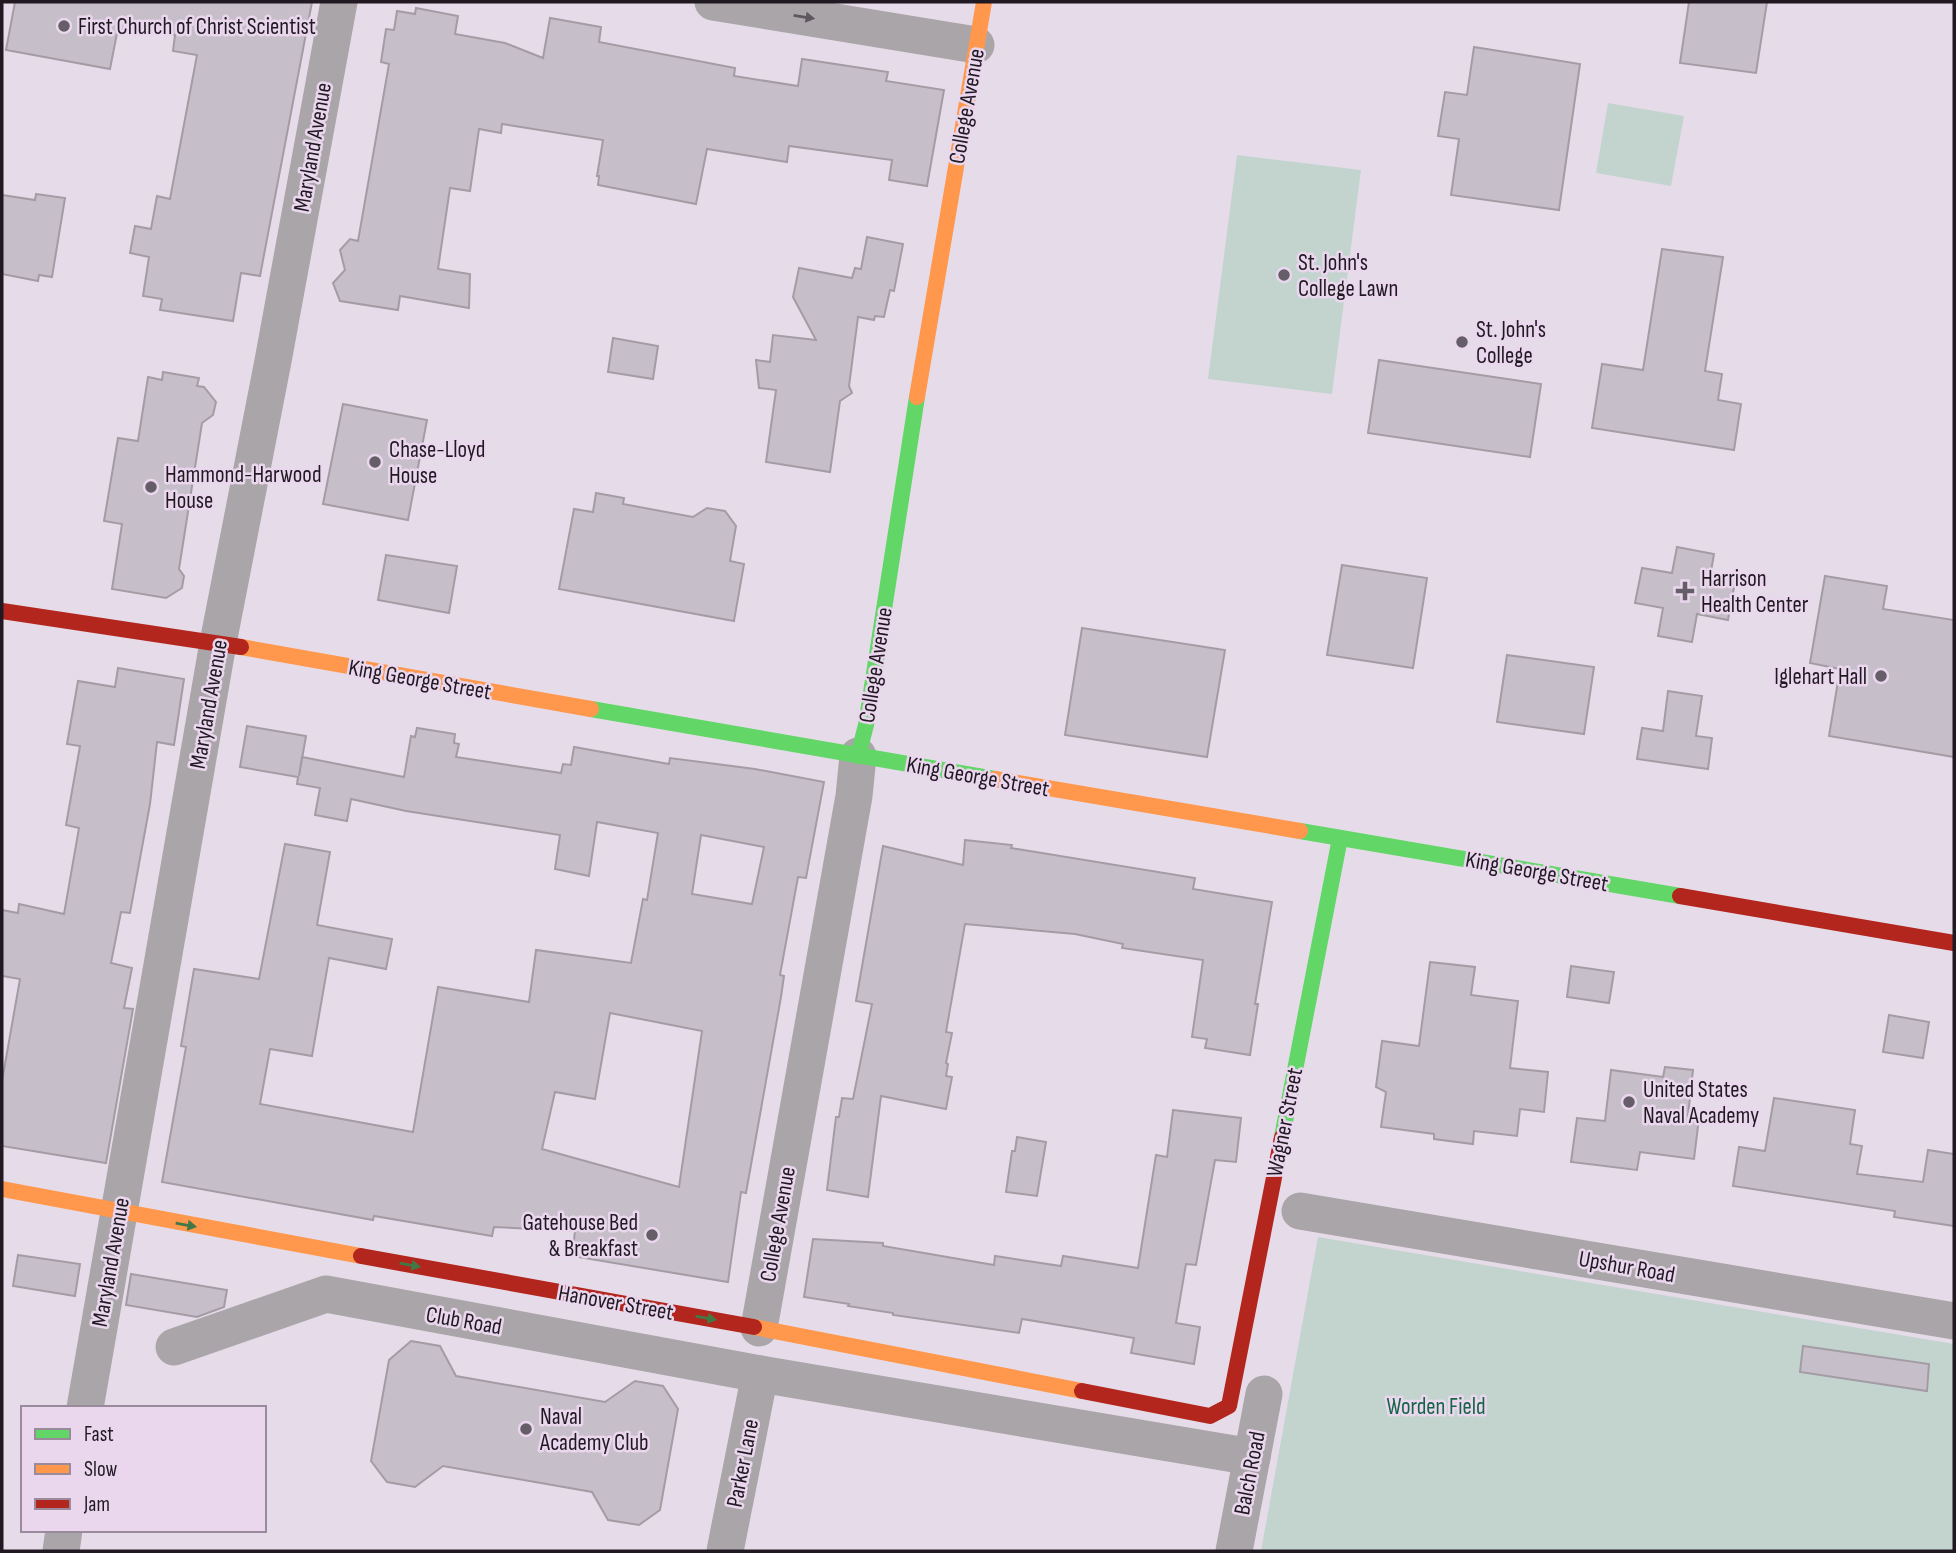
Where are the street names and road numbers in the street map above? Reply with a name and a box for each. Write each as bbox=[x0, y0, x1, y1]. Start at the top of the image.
street label: College Avenue bbox=[943, 46, 991, 166]
street label: Maryland Avenue bbox=[288, 80, 338, 214]
street label: College Avenue bbox=[853, 605, 899, 725]
street label: Maryland Avenue bbox=[184, 637, 234, 771]
street label: King George Street bbox=[346, 654, 493, 706]
street label: King George Street bbox=[904, 751, 1051, 803]
street label: King George Street bbox=[1463, 846, 1610, 898]
street label: Wagner Street bbox=[1261, 1065, 1309, 1179]
street label: College Avenue bbox=[754, 1164, 802, 1284]
street label: Maryland Avenue bbox=[86, 1195, 136, 1329]
street label: Upshur Road bbox=[1577, 1245, 1677, 1289]
street label: Hanover Street bbox=[556, 1279, 676, 1327]
street label: Club Road bbox=[424, 1301, 504, 1341]
street label: Parker Lane bbox=[721, 1417, 765, 1510]
street label: Balch Road bbox=[1228, 1429, 1272, 1517]

